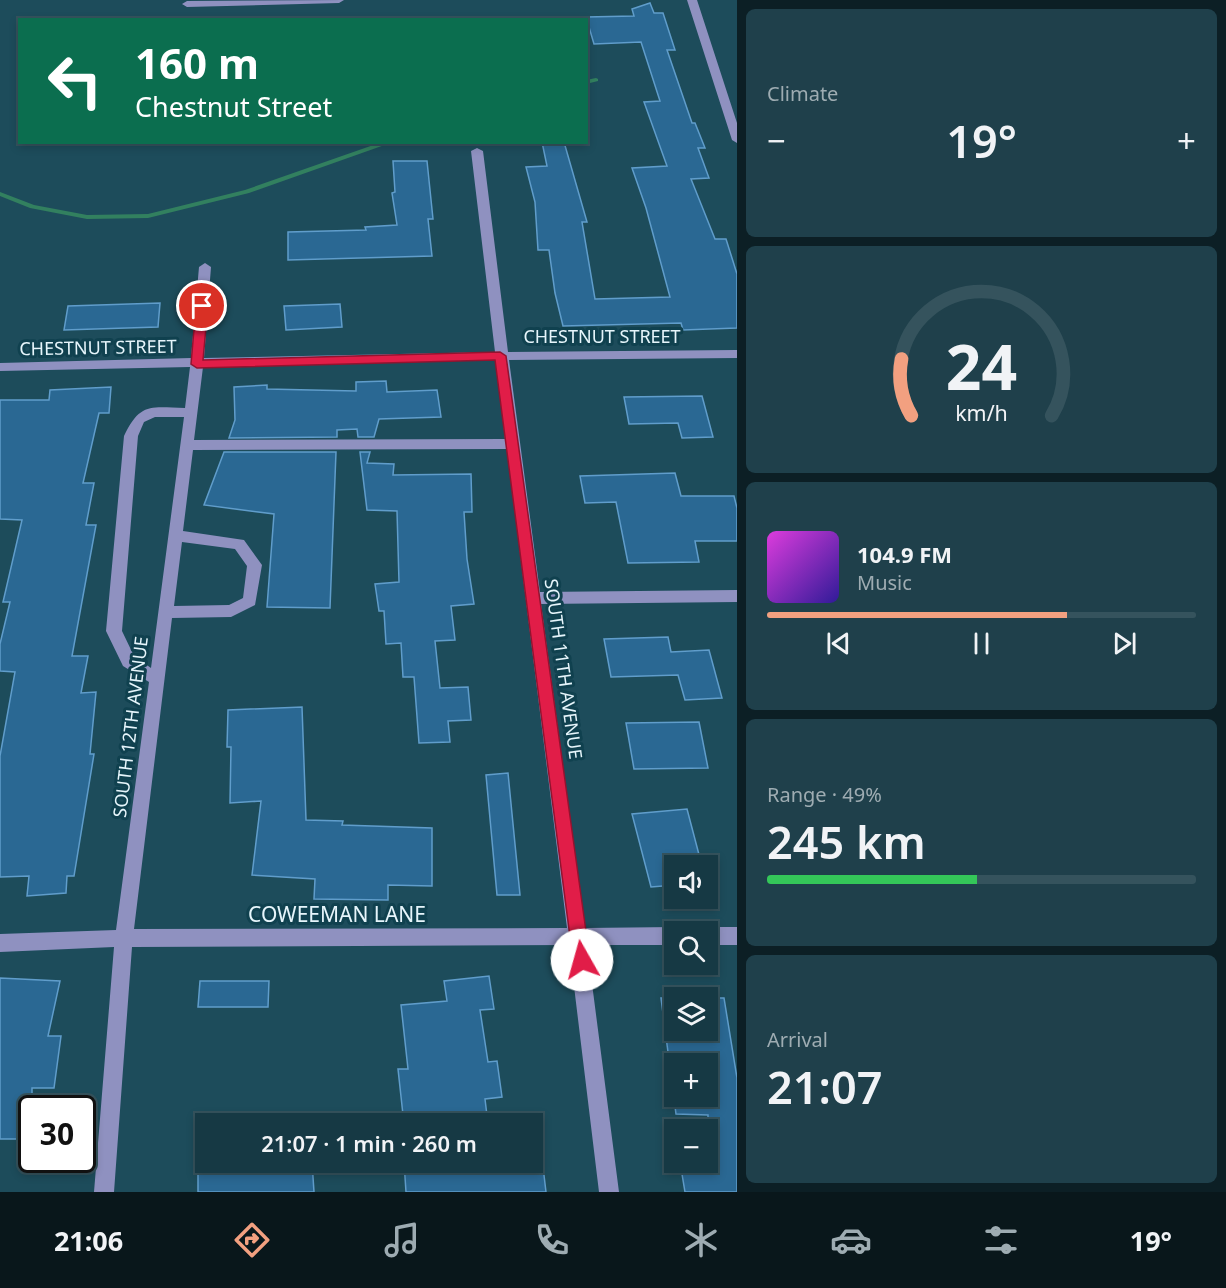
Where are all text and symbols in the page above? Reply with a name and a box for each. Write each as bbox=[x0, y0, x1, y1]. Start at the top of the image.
text: 160 m bbox=[135, 34, 259, 91]
icon: left bbox=[36, 42, 114, 120]
text: Climate bbox=[767, 80, 838, 107]
text: Chestnut Street bbox=[135, 88, 332, 125]
text: 19° bbox=[946, 110, 1017, 171]
text: − bbox=[767, 118, 786, 163]
text: + bbox=[1177, 118, 1196, 163]
pin bbox=[176, 280, 227, 331]
icon: arrive bbox=[185, 289, 218, 322]
street label: CHESTNUT STREET bbox=[523, 324, 681, 348]
text: 24 bbox=[946, 324, 1017, 409]
street label: CHESTNUT STREET bbox=[19, 334, 177, 360]
text: km/h bbox=[955, 399, 1008, 428]
text: 104.9 FM bbox=[857, 539, 952, 569]
text: Music bbox=[857, 569, 912, 596]
street label: SOUTH 11TH AVENUE bbox=[539, 577, 589, 761]
icon: previous bbox=[822, 627, 855, 660]
icon: pause bbox=[965, 627, 998, 660]
icon: next bbox=[1108, 627, 1141, 660]
street label: SOUTH 12TH AVENUE bbox=[107, 635, 153, 819]
text: Range · 49% bbox=[767, 781, 882, 808]
text: 245 km bbox=[767, 811, 926, 872]
map controls bbox=[664, 855, 718, 1173]
button: sound bbox=[664, 855, 718, 909]
street label: COWEEMAN LANE bbox=[248, 900, 426, 928]
button: search bbox=[664, 921, 718, 975]
position arrow bbox=[550, 928, 614, 992]
button: layers bbox=[664, 987, 718, 1041]
text: Arrival bbox=[767, 1026, 828, 1053]
button: + bbox=[664, 1053, 718, 1107]
text: 21:07 bbox=[767, 1056, 882, 1117]
speed limit sign: 30 bbox=[18, 1095, 96, 1173]
button: − bbox=[664, 1119, 718, 1173]
text: 21:07 · 1 min · 260 m bbox=[261, 1128, 477, 1158]
icon: directions bbox=[231, 1219, 273, 1261]
icon: music bbox=[381, 1219, 423, 1261]
icon: phone bbox=[531, 1219, 573, 1261]
icon: climate bbox=[680, 1219, 722, 1261]
icon: car bbox=[830, 1219, 872, 1261]
icon: filters bbox=[980, 1219, 1022, 1261]
text: 21:06 bbox=[54, 1222, 123, 1259]
text: 19° bbox=[1130, 1222, 1172, 1259]

